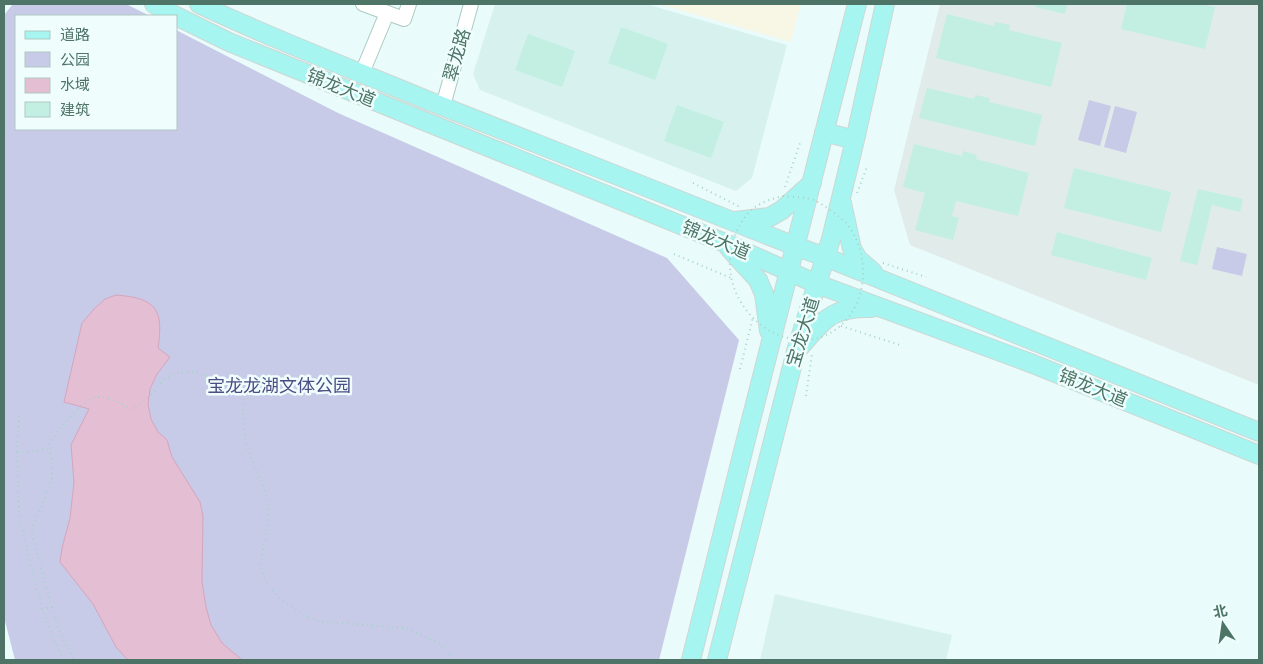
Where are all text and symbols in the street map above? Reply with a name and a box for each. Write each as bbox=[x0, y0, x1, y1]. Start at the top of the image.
legend bbox=[15, 15, 178, 130]
text: 道路 bbox=[60, 26, 90, 44]
street label: 翠龙路 bbox=[439, 26, 475, 84]
text: 公园 bbox=[60, 51, 90, 69]
street label: 锦龙大道 bbox=[304, 64, 378, 112]
text: 水域 bbox=[60, 76, 90, 94]
text: 建筑 bbox=[60, 101, 90, 119]
street label: 锦龙大道 bbox=[679, 216, 753, 264]
street label: 宝龙大道 bbox=[782, 294, 824, 370]
street label: 锦龙大道 bbox=[1056, 364, 1130, 412]
park label: 宝龙龙湖文体公园 bbox=[207, 375, 351, 397]
north arrow bbox=[1198, 599, 1248, 649]
text: 北 bbox=[1211, 602, 1229, 622]

